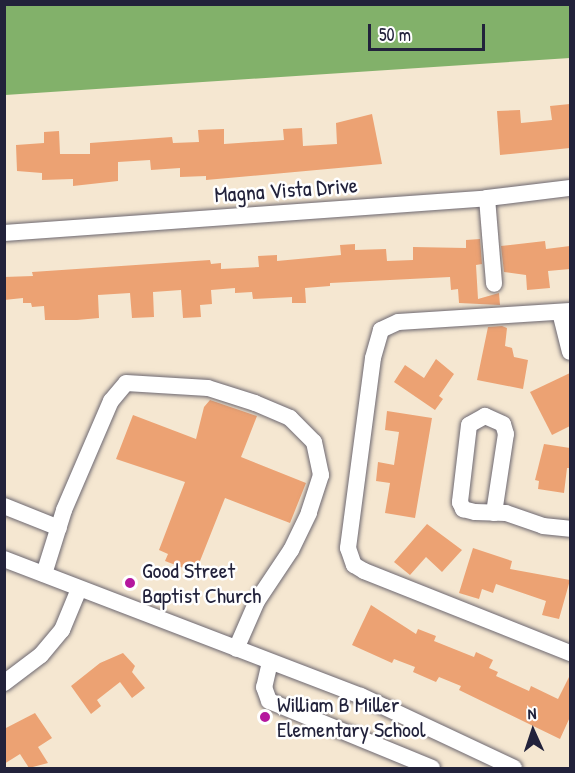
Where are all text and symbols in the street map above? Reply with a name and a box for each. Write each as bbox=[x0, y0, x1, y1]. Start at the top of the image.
scale bar bbox=[371, 12, 488, 50]
text: 50 m bbox=[379, 22, 411, 47]
street label: Magna Vista Drive bbox=[213, 172, 359, 208]
place label: Good Street Baptist Church bbox=[142, 557, 261, 608]
marker: Good Street Baptist Church bbox=[123, 576, 137, 590]
place label: William B Miller Elementary School bbox=[277, 691, 425, 742]
north arrow bbox=[503, 701, 563, 761]
text: N bbox=[527, 702, 537, 724]
marker: William B Miller Elementary School bbox=[258, 710, 272, 724]

